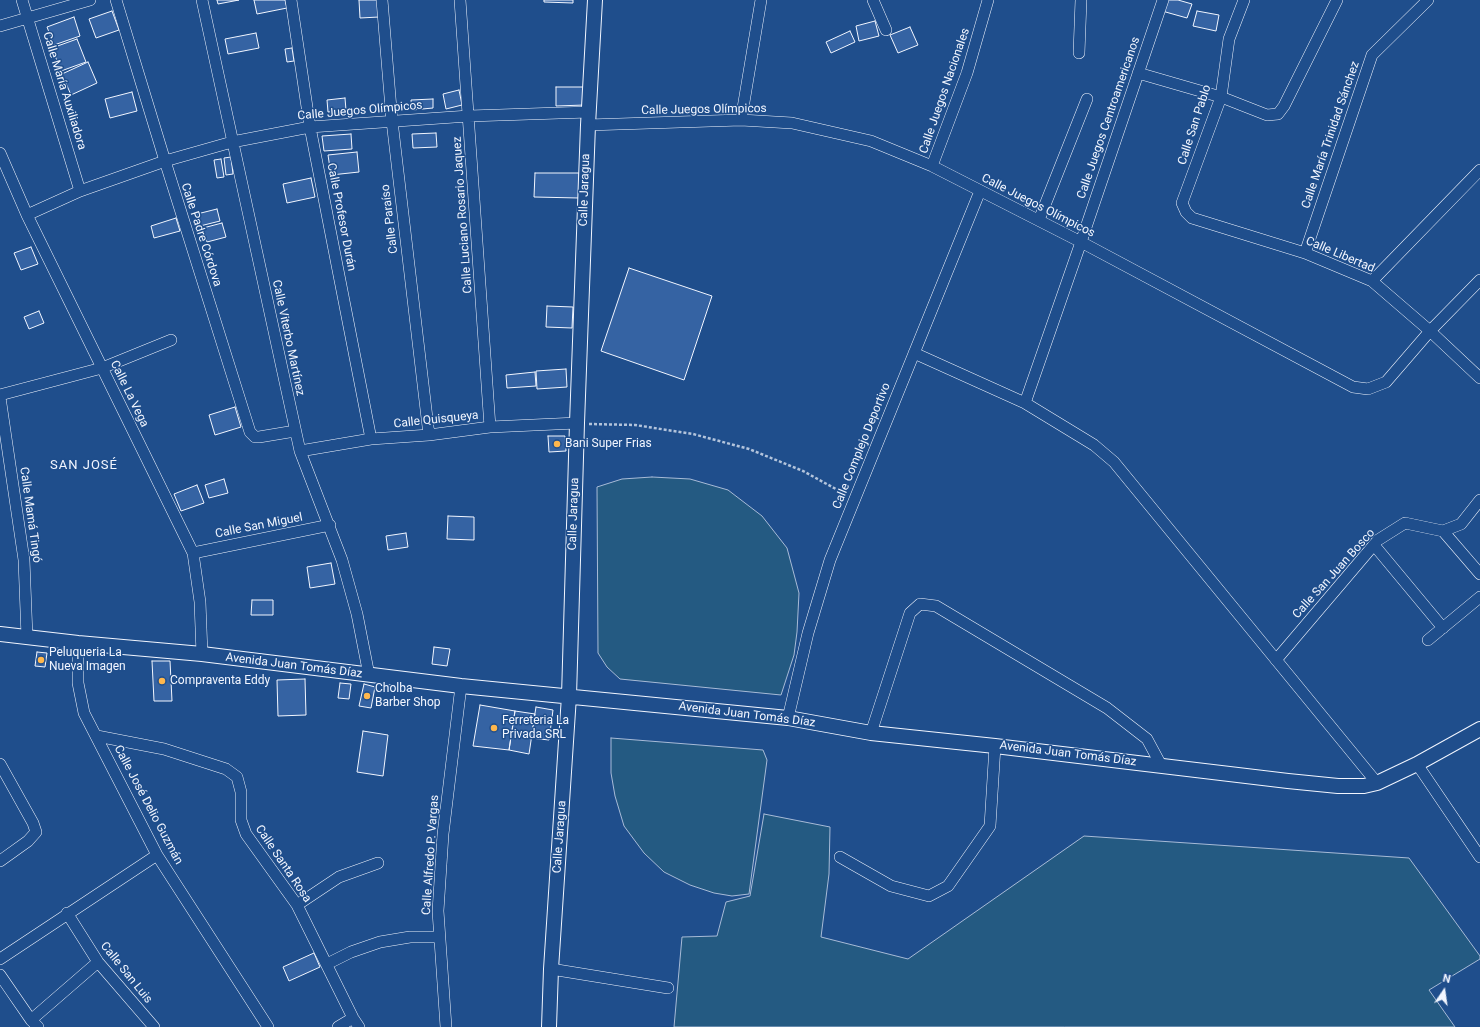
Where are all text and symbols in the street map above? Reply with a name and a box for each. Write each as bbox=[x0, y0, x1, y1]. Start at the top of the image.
street label: Calle Juegos Nacionales bbox=[917, 26, 973, 156]
street label: Calle María Auxiliadora bbox=[39, 30, 89, 152]
street label: Calle Juegos Centroamericanos bbox=[1074, 35, 1144, 201]
street label: Calle María Trinidad Sánchez bbox=[1299, 59, 1363, 211]
street label: Calle San Pablo bbox=[1175, 83, 1215, 167]
street label: Calle Juegos Olímpicos bbox=[297, 98, 423, 124]
street label: Calle Juegos Olímpicos bbox=[641, 102, 767, 118]
street label: Calle Luciano Rosario Jaquez bbox=[450, 136, 476, 294]
street label: Calle Jaragua bbox=[577, 153, 593, 227]
street label: Calle Profesor Durán bbox=[323, 162, 359, 272]
street label: Calle Juegos Olímpicos bbox=[979, 171, 1097, 241]
street label: Calle Padre Córdova bbox=[177, 181, 225, 289]
street label: Calle Paraíso bbox=[379, 183, 401, 255]
street label: Calle Libertad bbox=[1303, 234, 1377, 276]
street label: Calle Viterbo Martínez bbox=[269, 279, 307, 397]
street label: Calle La Vega bbox=[107, 358, 151, 430]
street label: Calle Complejo Deportivo bbox=[830, 381, 894, 511]
street label: Calle Quisqueya bbox=[393, 408, 479, 432]
place label: Bani Super Frias bbox=[565, 437, 652, 451]
marker: Bani Super Frias bbox=[552, 439, 562, 449]
district label: SAN JOSÉ bbox=[50, 458, 118, 474]
street label: Calle Mamá Tingó bbox=[16, 466, 44, 564]
street label: Calle Jaragua bbox=[566, 477, 582, 551]
street label: Calle San Miguel bbox=[214, 510, 304, 542]
street label: Calle San Juan Bosco bbox=[1290, 526, 1378, 622]
place label: Peluqueria La Nueva Imagen bbox=[49, 646, 126, 674]
street label: Avenida Juan Tomás Díaz bbox=[225, 650, 363, 682]
marker: Peluqueria La Nueva Imagen bbox=[36, 655, 46, 665]
place label: Compraventa Eddy bbox=[170, 674, 270, 688]
marker: Compraventa Eddy bbox=[157, 676, 167, 686]
place label: Cholba Barber Shop bbox=[375, 682, 441, 710]
marker: Cholba Barber Shop bbox=[362, 691, 372, 701]
street label: Avenida Juan Tomás Díaz bbox=[678, 699, 816, 731]
place label: Ferreteria La Privada SRL bbox=[502, 714, 569, 742]
marker: Ferreteria La Privada SRL bbox=[489, 723, 499, 733]
street label: Avenida Juan Tomás Díaz bbox=[999, 738, 1137, 770]
street label: Calle José Delio Guzmán bbox=[110, 743, 186, 867]
street label: Calle Alfredo P. Vargas bbox=[420, 794, 442, 916]
street label: Calle Jaragua bbox=[550, 800, 570, 874]
street label: Calle Santa Rosa bbox=[252, 823, 314, 905]
street label: Calle San Luis bbox=[97, 939, 155, 1007]
north arrow bbox=[1424, 971, 1464, 1011]
text: N bbox=[1442, 972, 1452, 986]

